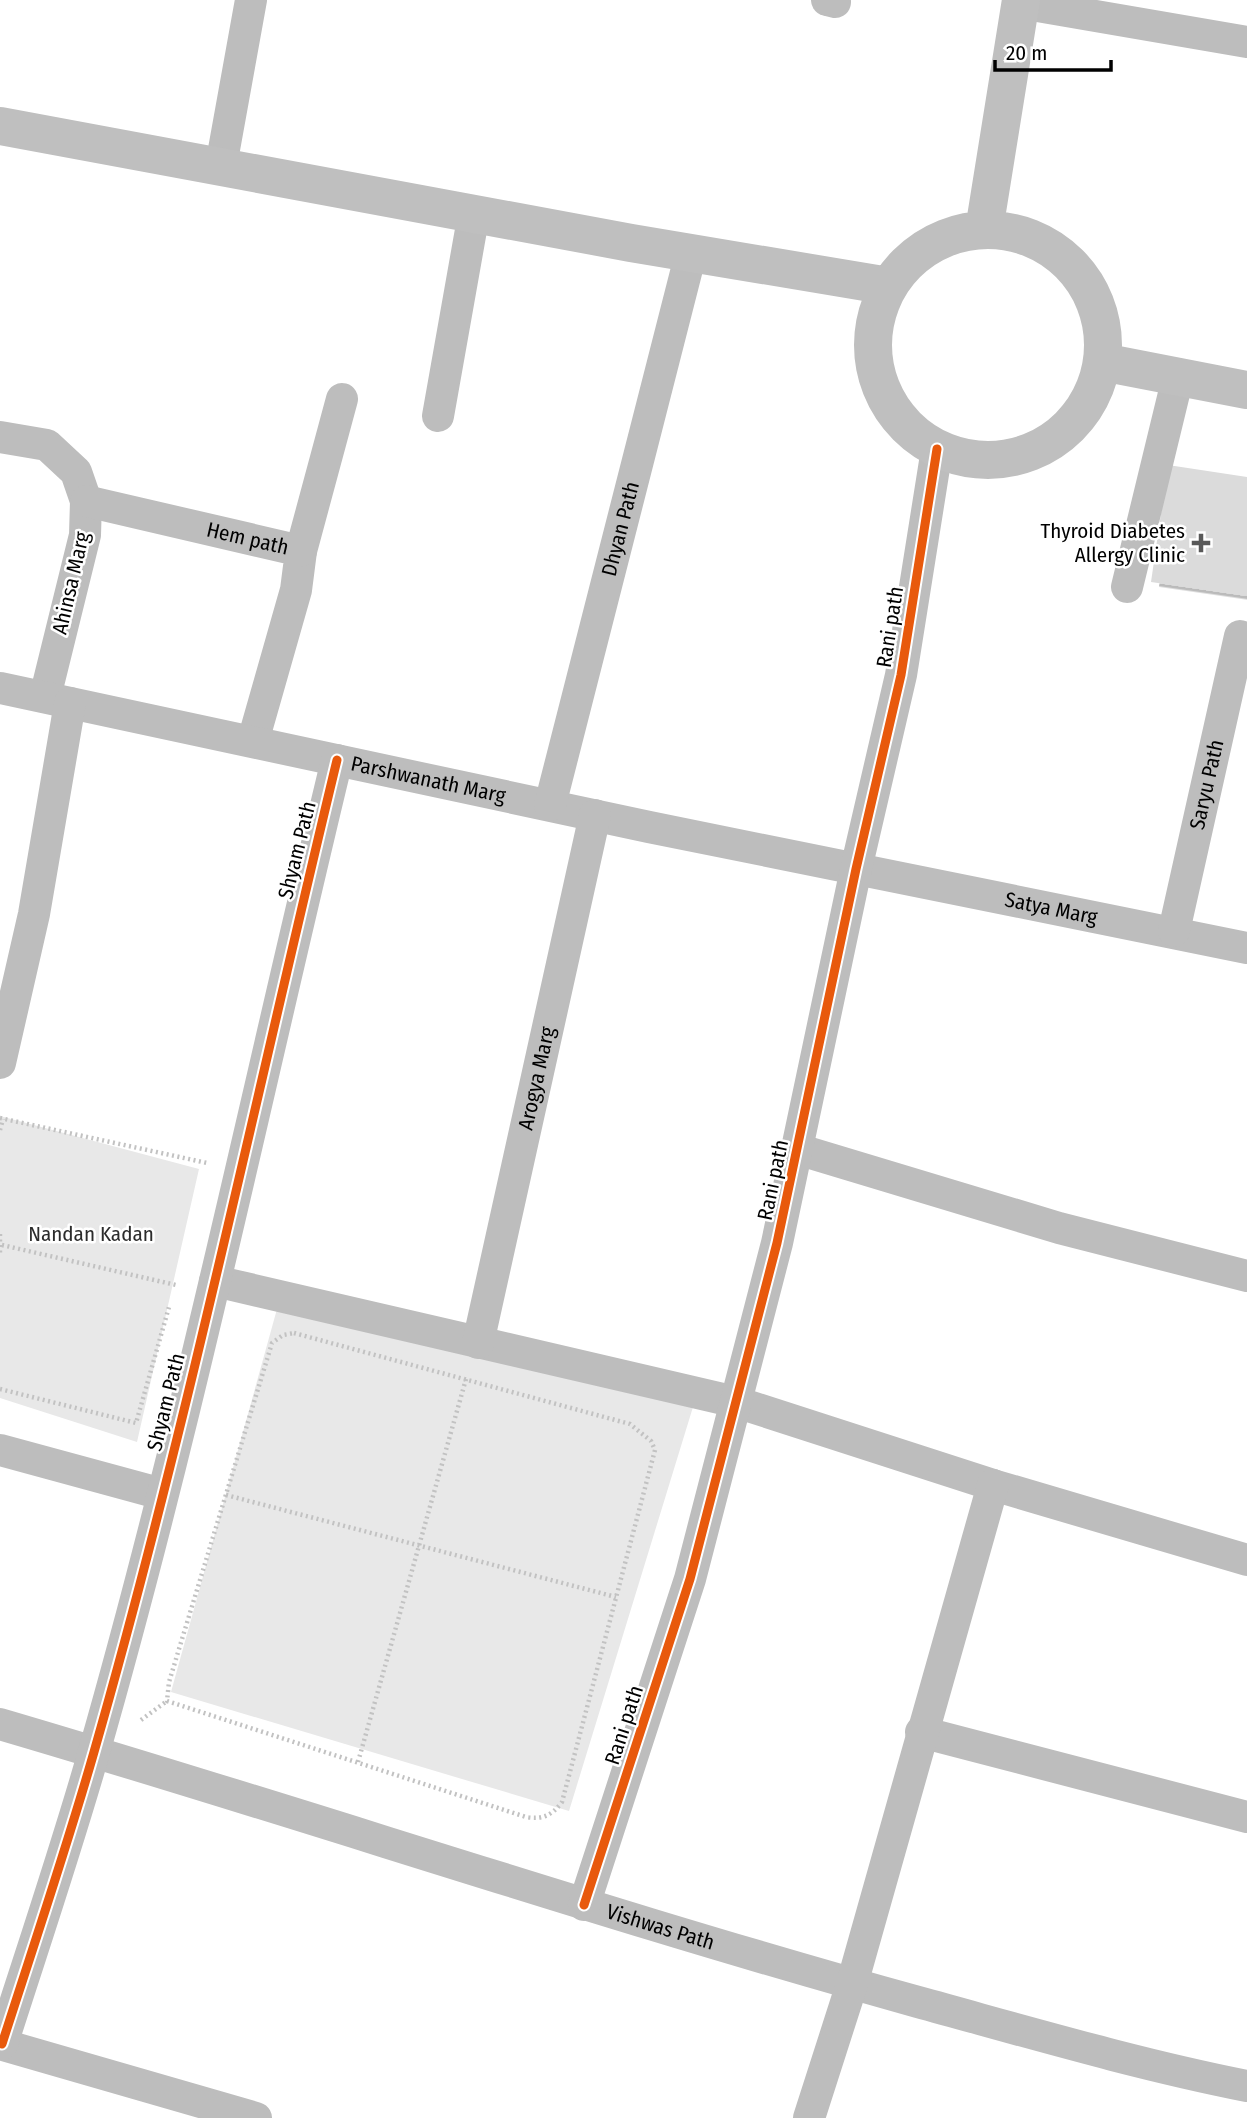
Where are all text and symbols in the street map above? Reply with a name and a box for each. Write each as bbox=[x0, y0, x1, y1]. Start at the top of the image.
scale bar bbox=[995, 28, 1110, 72]
text: 20 m bbox=[1006, 40, 1047, 66]
street label: Dhyan Path bbox=[596, 479, 645, 579]
street label: Hem path bbox=[204, 516, 291, 561]
place label: Thyroid Diabetes Allergy Clinic bbox=[1040, 518, 1185, 568]
street label: Ahinsa Marg bbox=[47, 529, 95, 637]
marker: Thyroid Diabetes Allergy Clinic bbox=[1191, 533, 1211, 553]
street label: Rani path bbox=[871, 584, 909, 670]
street label: Saryu Path bbox=[1184, 737, 1229, 832]
street label: Parshwanath Marg bbox=[349, 751, 508, 809]
street label: Shyam Path bbox=[272, 798, 322, 902]
street label: Satya Marg bbox=[1002, 886, 1100, 930]
street label: Arogya Marg bbox=[513, 1024, 561, 1133]
street label: Rani path bbox=[752, 1137, 794, 1223]
park label: Nandan Kadan bbox=[28, 1221, 154, 1247]
street label: Shyam Path bbox=[141, 1350, 191, 1454]
street label: Rani path bbox=[599, 1682, 649, 1768]
street label: Vishwas Path bbox=[603, 1898, 718, 1956]

